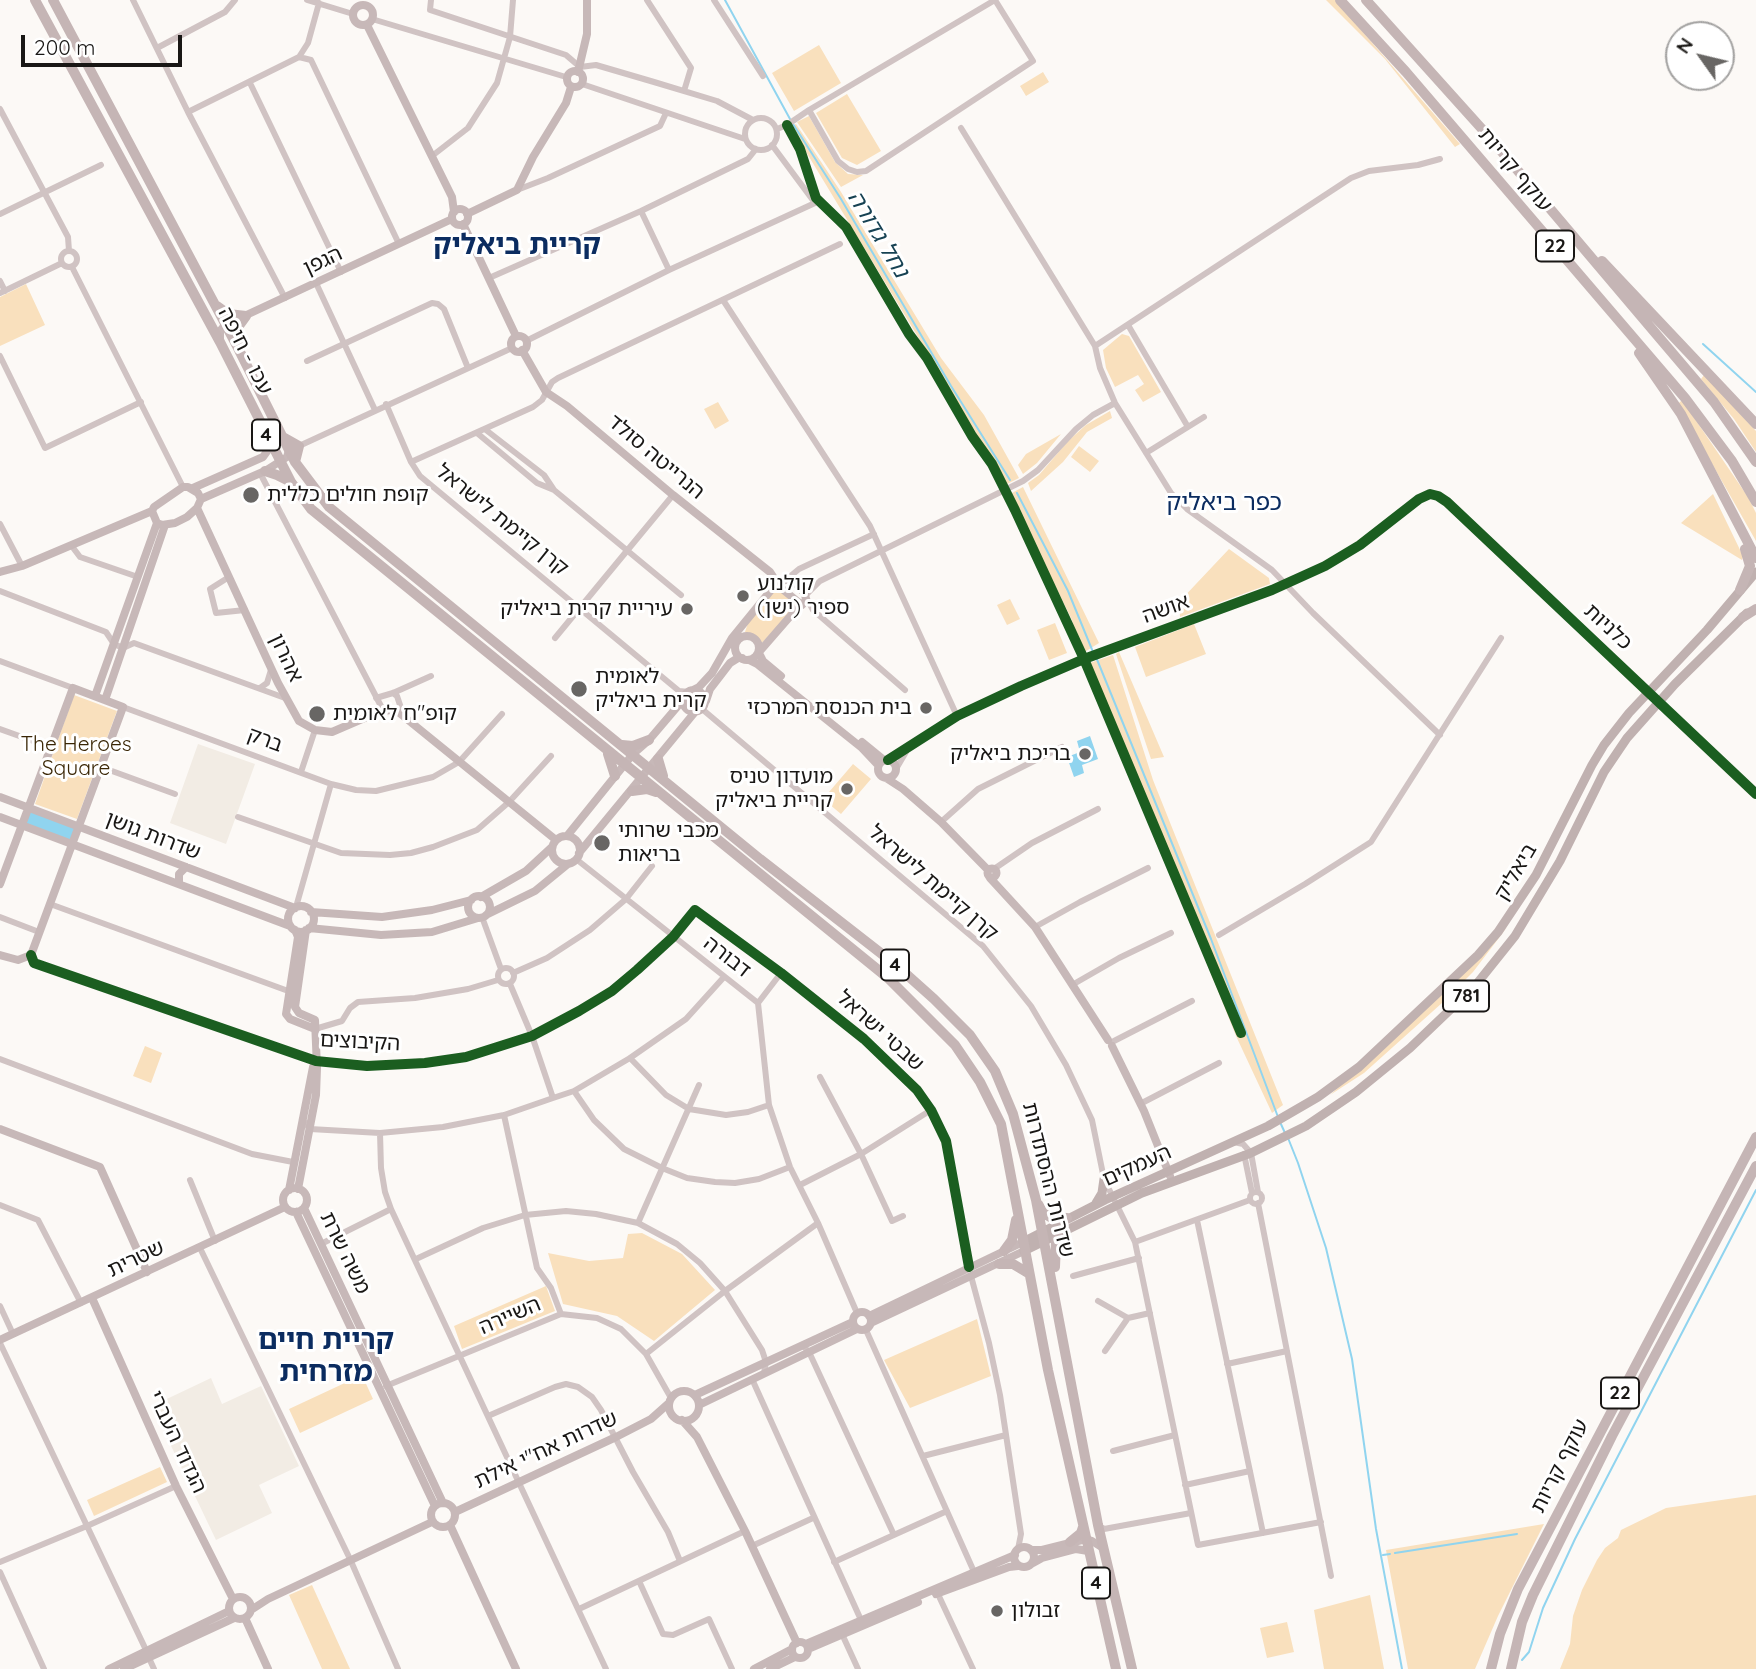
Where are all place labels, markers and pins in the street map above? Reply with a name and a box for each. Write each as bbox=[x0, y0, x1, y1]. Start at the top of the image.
place label: קופת חולים כללית bbox=[267, 482, 429, 508]
marker: קופת חולים כללית bbox=[241, 485, 261, 505]
place label: קולנוע ספיר (ישן) bbox=[757, 571, 849, 621]
marker: קולנוע ספיר (ישן) bbox=[735, 588, 751, 604]
place label: עיריית קרית ביאליק bbox=[500, 596, 673, 622]
marker: עיריית קרית ביאליק bbox=[679, 601, 695, 617]
place label: לאומית קרית ביאליק bbox=[595, 664, 707, 714]
marker: לאומית קרית ביאליק bbox=[569, 679, 589, 699]
place label: בית הכנסת המרכזי bbox=[747, 695, 912, 721]
marker: בית הכנסת המרכזי bbox=[918, 700, 934, 716]
place label: קופ"ח לאומית bbox=[333, 701, 457, 727]
marker: קופ"ח לאומית bbox=[307, 704, 327, 724]
place label: בריכת ביאליק bbox=[950, 741, 1071, 767]
marker: בריכת ביאליק bbox=[1077, 746, 1093, 762]
place label: מועדון טניס קריית ביאליק bbox=[715, 764, 833, 814]
marker: מועדון טניס קריית ביאליק bbox=[839, 781, 855, 797]
place label: מכבי שרותי בריאות bbox=[618, 818, 719, 868]
marker: מכבי שרותי בריאות bbox=[592, 833, 612, 853]
place label: זבולון bbox=[1011, 1598, 1060, 1624]
marker: זבולון bbox=[989, 1603, 1005, 1619]

